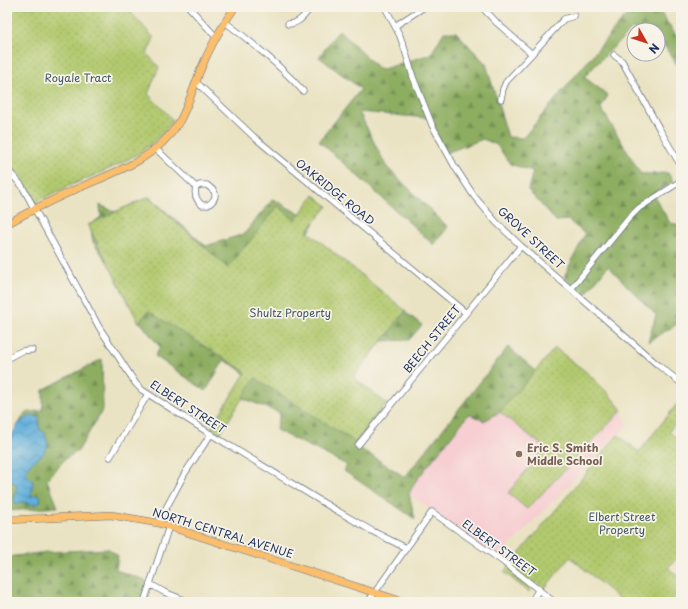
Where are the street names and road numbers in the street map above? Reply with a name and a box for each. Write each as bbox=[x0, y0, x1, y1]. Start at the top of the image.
street label: OAKRIDGE ROAD bbox=[292, 154, 378, 229]
street label: GROVE STREET bbox=[494, 202, 569, 273]
street label: BEECH STREET bbox=[399, 301, 465, 376]
street label: ELBERT STREET bbox=[147, 376, 230, 438]
street label: NORTH CENTRAL AVENUE bbox=[151, 503, 296, 562]
street label: ELBERT STREET bbox=[459, 515, 540, 580]

